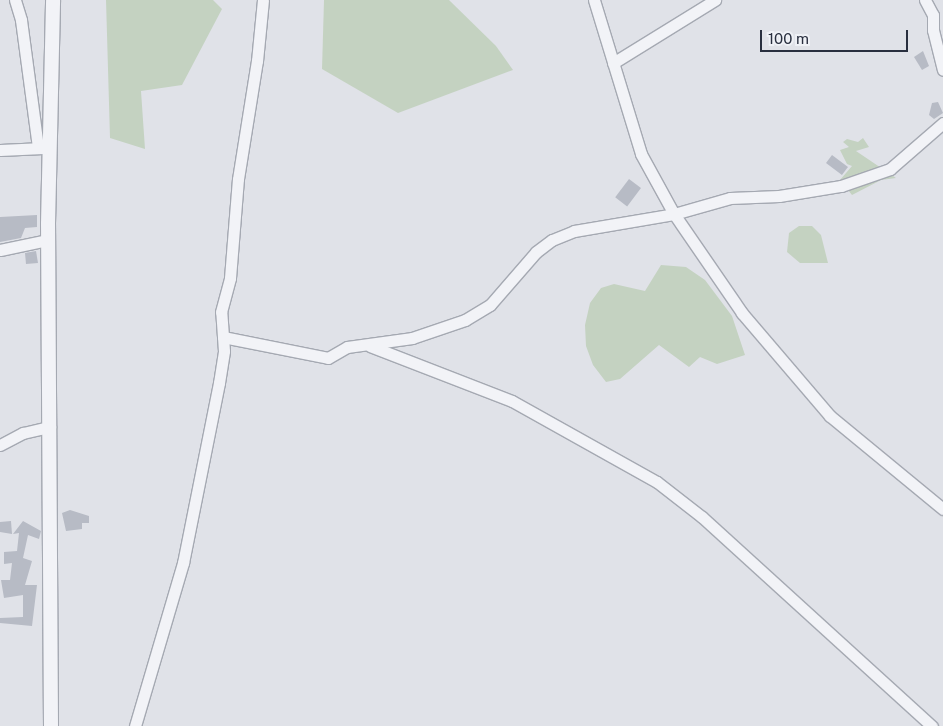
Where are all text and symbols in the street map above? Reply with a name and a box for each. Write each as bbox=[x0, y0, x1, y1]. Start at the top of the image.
scale bar bbox=[763, 20, 910, 52]
text: 100 m bbox=[768, 30, 809, 47]

